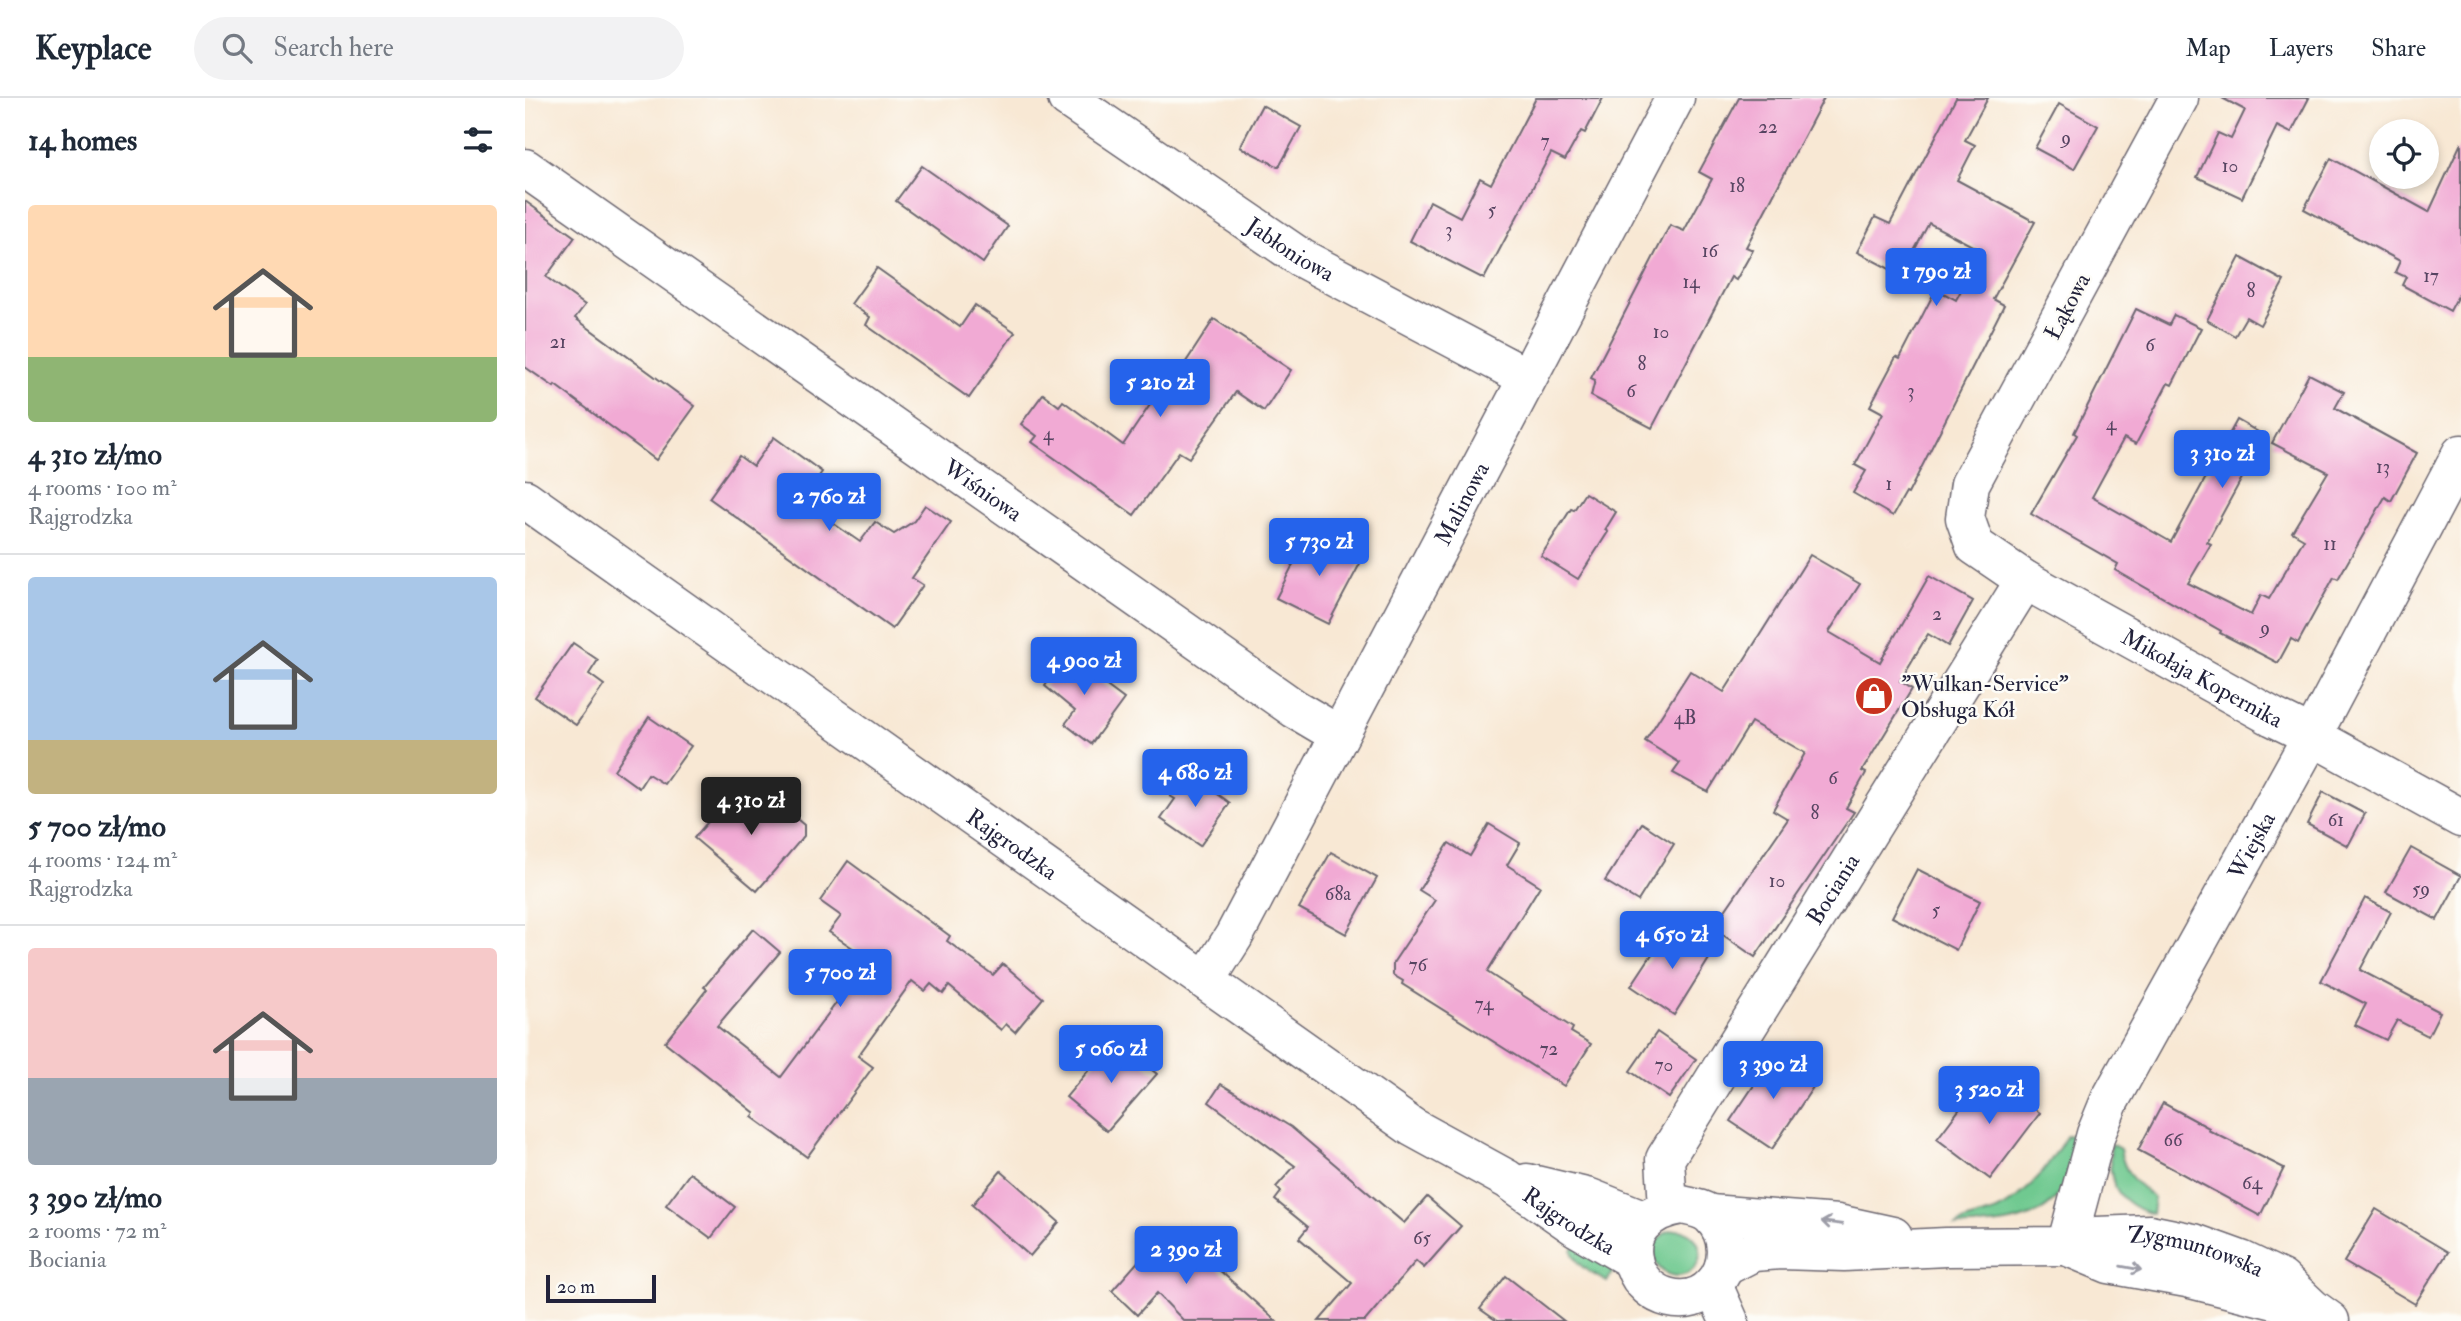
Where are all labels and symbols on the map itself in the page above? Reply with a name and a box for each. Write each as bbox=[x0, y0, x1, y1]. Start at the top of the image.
house number: 22 bbox=[1758, 115, 1778, 139]
house number: 9 bbox=[2059, 126, 2071, 150]
house number: 7 bbox=[1541, 129, 1550, 153]
house number: 10 bbox=[2222, 154, 2238, 178]
house number: 18 bbox=[1729, 174, 1745, 198]
house number: 5 bbox=[1488, 198, 1497, 222]
street label: Jabłoniowa bbox=[1240, 210, 1340, 288]
house number: 3 bbox=[1445, 218, 1453, 242]
house number: 16 bbox=[1702, 239, 1720, 263]
pin: 1 790 zł bbox=[1864, 248, 2008, 308]
house number: 17 bbox=[2423, 264, 2439, 288]
street label: Łąkowa bbox=[2038, 268, 2097, 344]
house number: 14 bbox=[1682, 270, 1700, 294]
house number: 8 bbox=[2247, 279, 2256, 303]
house number: 10 bbox=[1653, 320, 1669, 344]
house number: 21 bbox=[550, 330, 566, 354]
house number: 6 bbox=[2145, 333, 2156, 357]
house number: 8 bbox=[1638, 352, 1647, 376]
pin: 5 210 zł bbox=[1088, 360, 1232, 419]
house number: 6 bbox=[1626, 379, 1637, 403]
house number: 3 bbox=[1907, 379, 1915, 403]
house number: 4 bbox=[2106, 412, 2117, 436]
house number: 4 bbox=[1043, 422, 1054, 446]
pin: 3 310 zł bbox=[2150, 430, 2294, 490]
street label: Wiśniowa bbox=[937, 452, 1028, 528]
house number: 13 bbox=[2376, 455, 2390, 479]
street label: Malinowa bbox=[1428, 457, 1496, 550]
house number: 1 bbox=[1886, 472, 1892, 496]
pin: 2 760 zł bbox=[757, 474, 901, 533]
pin: 5 730 zł bbox=[1247, 518, 1391, 578]
house number: 11 bbox=[2323, 532, 2337, 556]
house number: 2 bbox=[1932, 602, 1942, 626]
house number: 9 bbox=[2258, 616, 2270, 640]
street label: Mikołaja Kopernika bbox=[2116, 622, 2288, 735]
pin: 4 900 zł bbox=[1012, 638, 1156, 697]
place label: "Wulkan-Service" Obsługa Kół bbox=[1901, 669, 2069, 724]
shop icon: "Wulkan-Service" Obsługa Kół bbox=[1853, 675, 1895, 717]
house number: 4B bbox=[1674, 706, 1696, 730]
pin: 4 680 zł bbox=[1123, 750, 1267, 809]
house number: 6 bbox=[1828, 766, 1839, 790]
pin: 4 310 zł bbox=[679, 778, 823, 837]
house number: 8 bbox=[1811, 801, 1820, 825]
street label: Rajgrodzka bbox=[961, 802, 1064, 887]
street label: Wiejska bbox=[2221, 806, 2282, 885]
house number: 61 bbox=[2328, 808, 2344, 832]
street label: Bociania bbox=[1800, 848, 1867, 930]
house number: 10 bbox=[1769, 869, 1785, 893]
house number: 59 bbox=[2412, 877, 2430, 901]
house number: 68a bbox=[1325, 882, 1351, 906]
house number: 5 bbox=[1932, 898, 1941, 922]
pin: 4 650 zł bbox=[1600, 912, 1744, 971]
pin: 5 700 zł bbox=[768, 950, 912, 1009]
house number: 76 bbox=[1409, 953, 1429, 977]
house number: 74 bbox=[1475, 992, 1494, 1016]
pin: 5 060 zł bbox=[1039, 1026, 1183, 1085]
house number: 72 bbox=[1540, 1037, 1558, 1061]
pin: 3 390 zł bbox=[1701, 1042, 1845, 1101]
house number: 70 bbox=[1655, 1053, 1673, 1077]
pin: 3 520 zł bbox=[1917, 1066, 2061, 1126]
house number: 66 bbox=[2163, 1128, 2184, 1152]
house number: 64 bbox=[2242, 1171, 2263, 1195]
street label: Rajgrodzka bbox=[1517, 1180, 1621, 1262]
one-way arrow bbox=[1821, 1217, 1844, 1230]
street label: Zygmuntowska bbox=[2128, 1219, 2269, 1284]
pin: 2 390 zł bbox=[1114, 1226, 1258, 1286]
house number: 65 bbox=[1413, 1226, 1432, 1250]
one-way arrow bbox=[2119, 1261, 2142, 1275]
scale bar bbox=[546, 1272, 656, 1304]

